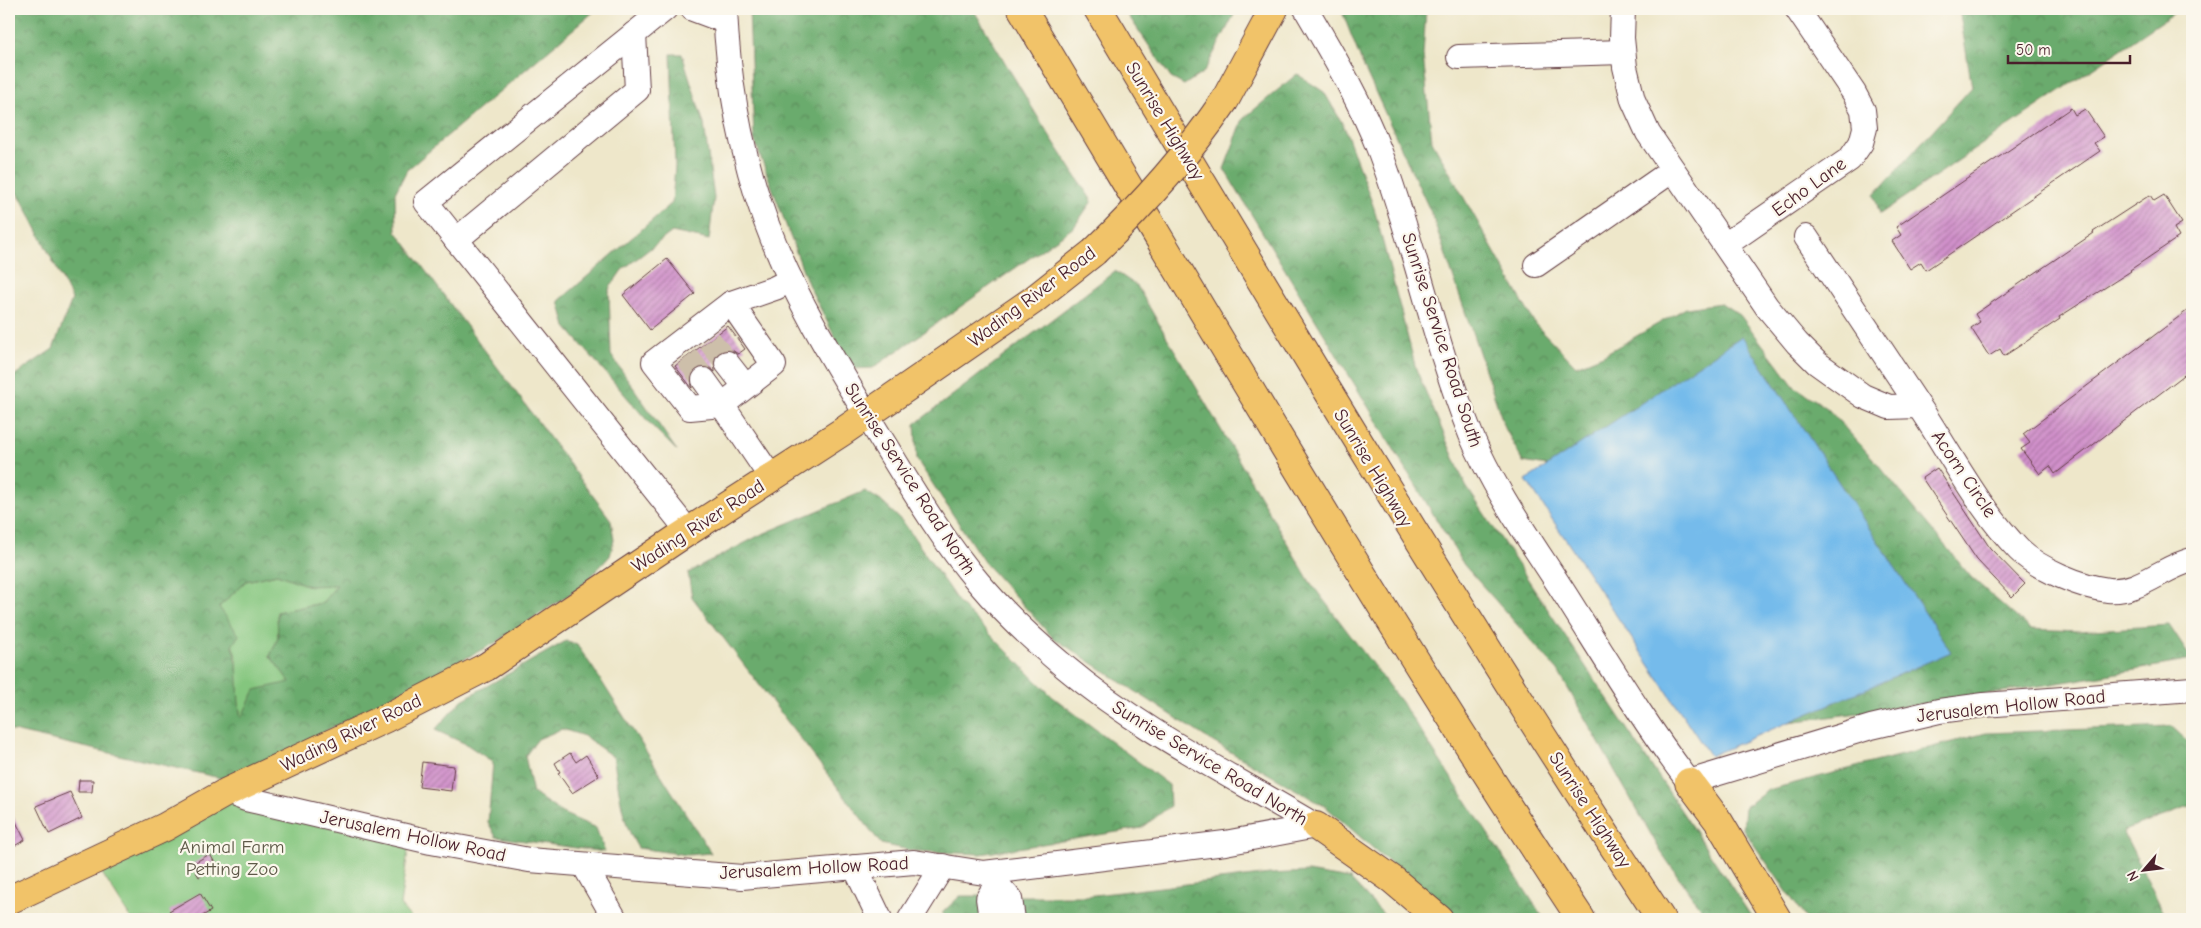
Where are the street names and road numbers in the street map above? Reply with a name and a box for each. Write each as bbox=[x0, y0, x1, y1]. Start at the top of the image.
street label: Sunrise Highway bbox=[1121, 58, 1209, 184]
street label: Echo Lane bbox=[1768, 153, 1850, 221]
street label: Sunrise Service Road South bbox=[1397, 230, 1487, 450]
street label: Wading River Road bbox=[964, 242, 1100, 352]
street label: Sunrise Service Road North bbox=[840, 379, 980, 579]
street label: Sunrise Highway bbox=[1329, 405, 1417, 531]
street label: Acorn Circle bbox=[1927, 426, 2001, 522]
street label: Wading River Road bbox=[627, 475, 769, 577]
street label: Jerusalem Hollow Road bbox=[1916, 685, 2106, 727]
street label: Wading River Road bbox=[277, 689, 425, 777]
street label: Sunrise Service Road North bbox=[1108, 696, 1312, 830]
street label: Sunrise Highway bbox=[1544, 748, 1636, 873]
street label: Jerusalem Hollow Road bbox=[318, 806, 508, 866]
street label: Jerusalem Hollow Road bbox=[719, 852, 909, 884]

